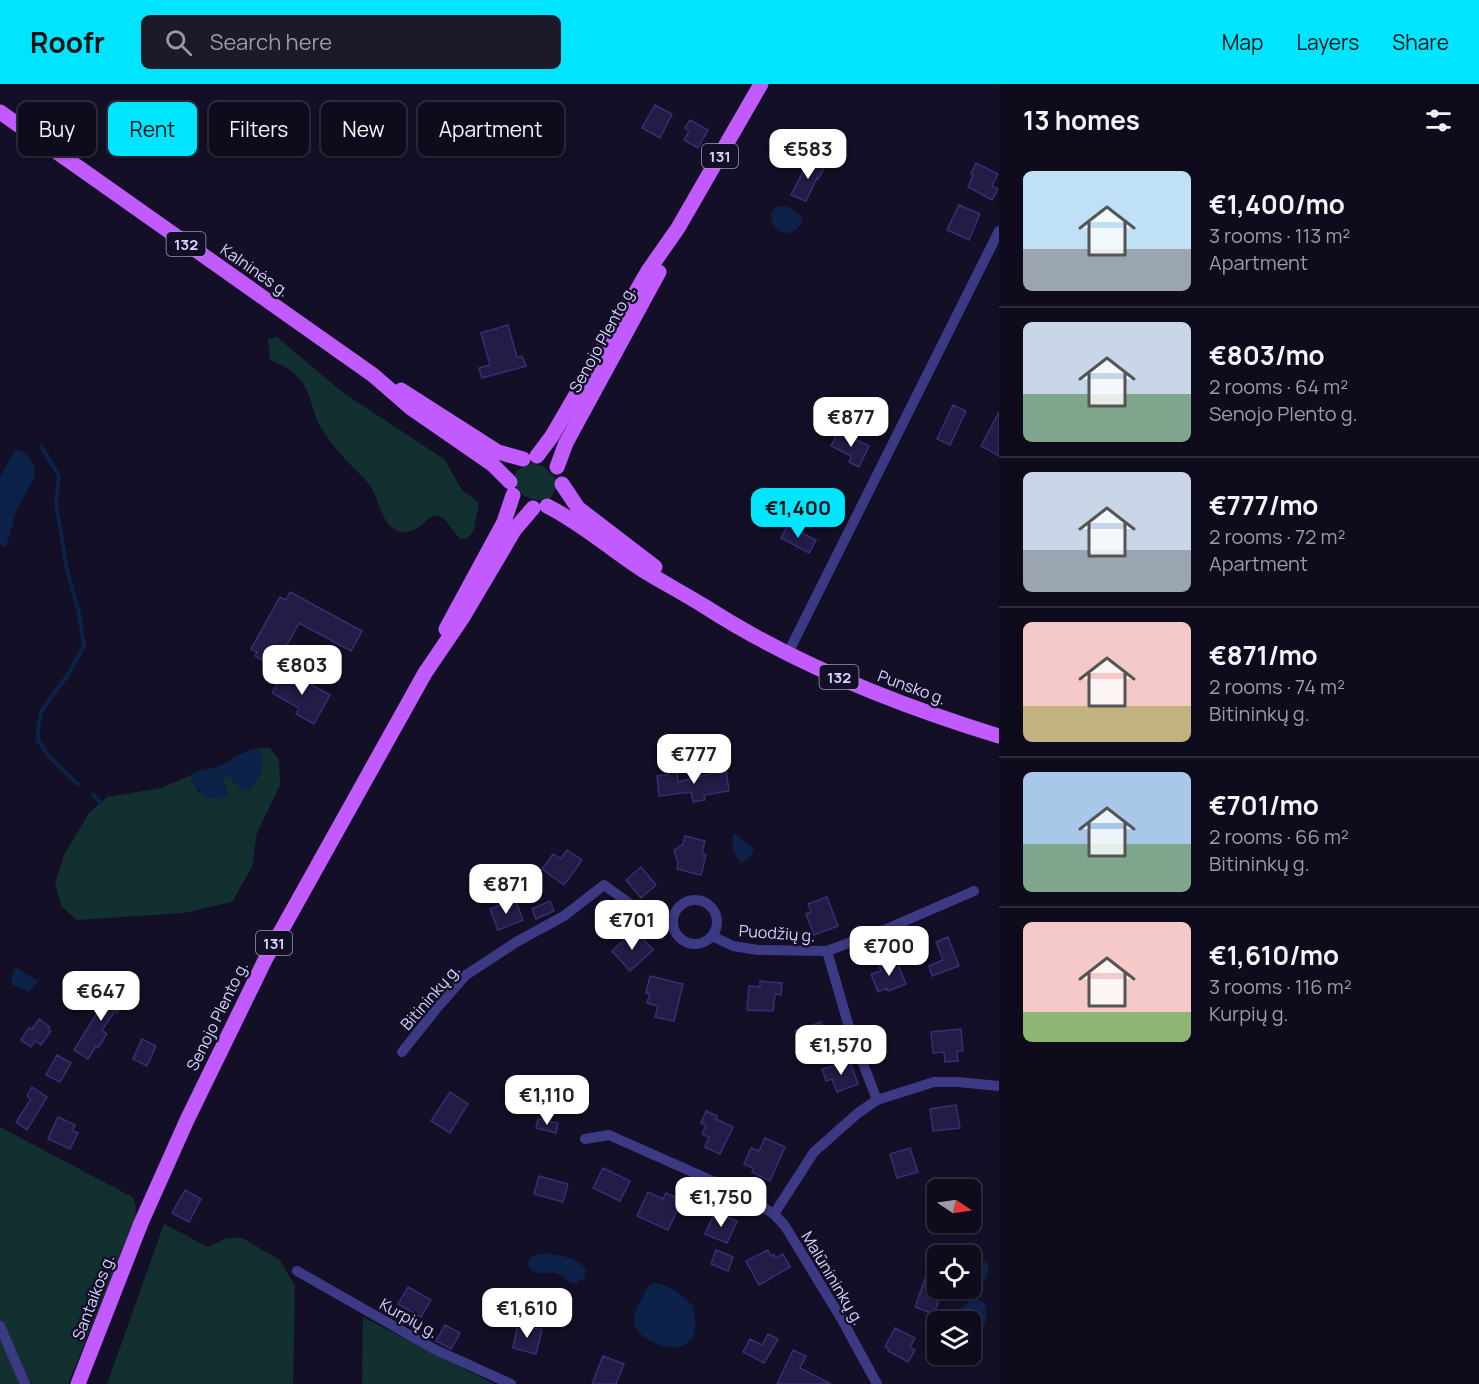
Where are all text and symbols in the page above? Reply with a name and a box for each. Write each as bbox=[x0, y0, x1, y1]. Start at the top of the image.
search box bbox=[141, 15, 561, 69]
text: Roofr bbox=[30, 23, 105, 61]
icon: search bbox=[162, 26, 195, 59]
text: Search here bbox=[210, 27, 332, 57]
text: Map bbox=[1222, 28, 1263, 56]
text: Layers bbox=[1296, 28, 1359, 56]
text: Share bbox=[1392, 28, 1449, 56]
chip: Buy bbox=[18, 102, 96, 156]
chip: Rent bbox=[108, 102, 197, 156]
chip: Filters bbox=[209, 102, 309, 156]
chip: New bbox=[321, 102, 406, 156]
chip: Apartment bbox=[418, 102, 564, 156]
text: 13 homes bbox=[1023, 102, 1140, 138]
icon: filters bbox=[1422, 104, 1455, 137]
pin: €583 bbox=[772, 129, 844, 180]
text: €583 bbox=[783, 135, 833, 162]
road number: 131 bbox=[702, 144, 738, 168]
text: €1,400/mo bbox=[1209, 186, 1345, 222]
icon: home bbox=[1071, 195, 1143, 267]
text: 3 rooms · 113 m² bbox=[1209, 222, 1350, 249]
road number: 132 bbox=[166, 232, 206, 256]
street label: Kalninės g. bbox=[216, 238, 294, 302]
text: Apartment bbox=[1209, 249, 1308, 276]
street label: Senojo Plento g. bbox=[564, 282, 640, 396]
text: €803/mo bbox=[1209, 337, 1325, 373]
icon: home bbox=[1071, 346, 1143, 418]
text: 2 rooms · 64 m² bbox=[1209, 373, 1348, 400]
pin: €877 bbox=[815, 397, 887, 448]
text: Senojo Plento g. bbox=[1209, 400, 1358, 427]
text: €877 bbox=[827, 403, 875, 430]
text: €777/mo bbox=[1209, 487, 1318, 523]
pin: €1,400 bbox=[749, 488, 847, 539]
text: €1,400 bbox=[765, 494, 831, 521]
icon: home bbox=[1071, 496, 1143, 568]
text: 2 rooms · 72 m² bbox=[1209, 523, 1345, 550]
text: Apartment bbox=[1209, 550, 1308, 577]
text: €871/mo bbox=[1209, 637, 1318, 673]
pin: €803 bbox=[266, 645, 338, 696]
icon: home bbox=[1071, 646, 1143, 718]
text: €803 bbox=[277, 651, 327, 678]
road number: 132 bbox=[820, 665, 858, 689]
street label: Punsko g. bbox=[875, 665, 949, 709]
text: 2 rooms · 74 m² bbox=[1209, 673, 1345, 700]
text: Bitininkų g. bbox=[1209, 700, 1310, 727]
pin: €777 bbox=[658, 734, 730, 785]
text: €777 bbox=[671, 740, 717, 767]
text: €701/mo bbox=[1209, 787, 1319, 823]
icon: home bbox=[1071, 796, 1143, 868]
text: 2 rooms · 66 m² bbox=[1209, 823, 1349, 850]
text: Bitininkų g. bbox=[1209, 850, 1310, 877]
pin: €871 bbox=[470, 864, 542, 915]
text: €871 bbox=[483, 870, 529, 897]
pin: €701 bbox=[596, 900, 668, 951]
text: €701 bbox=[609, 906, 655, 933]
street label: Puodžių g. bbox=[738, 919, 816, 947]
pin: €700 bbox=[853, 926, 925, 977]
road number: 131 bbox=[256, 931, 292, 955]
text: €700 bbox=[864, 932, 914, 959]
text: €1,610/mo bbox=[1209, 937, 1339, 973]
icon: home bbox=[1071, 946, 1143, 1018]
street label: Senojo Plento g. bbox=[181, 958, 253, 1074]
street label: Bitininkų g. bbox=[395, 959, 465, 1035]
pin: €647 bbox=[65, 971, 137, 1022]
text: 3 rooms · 116 m² bbox=[1209, 973, 1352, 1000]
text: €647 bbox=[77, 977, 125, 1004]
text: Kurpių g. bbox=[1209, 1000, 1289, 1027]
pin: €1,570 bbox=[792, 1025, 890, 1076]
text: €1,570 bbox=[809, 1031, 873, 1058]
pin: €1,110 bbox=[498, 1075, 596, 1126]
text: €1,110 bbox=[519, 1081, 575, 1108]
pin: €1,750 bbox=[672, 1177, 770, 1228]
north arrow bbox=[927, 1179, 981, 1233]
map controls bbox=[927, 1179, 981, 1365]
text: €1,750 bbox=[689, 1183, 753, 1210]
street label: Malūnininkų g. bbox=[796, 1227, 870, 1329]
button: locate bbox=[927, 1245, 981, 1299]
street label: Santaikos g. bbox=[67, 1251, 119, 1343]
pin: €1,610 bbox=[478, 1288, 576, 1339]
street label: Kurpių g. bbox=[376, 1293, 442, 1343]
text: €1,610 bbox=[496, 1294, 558, 1321]
button: layers bbox=[927, 1311, 981, 1365]

